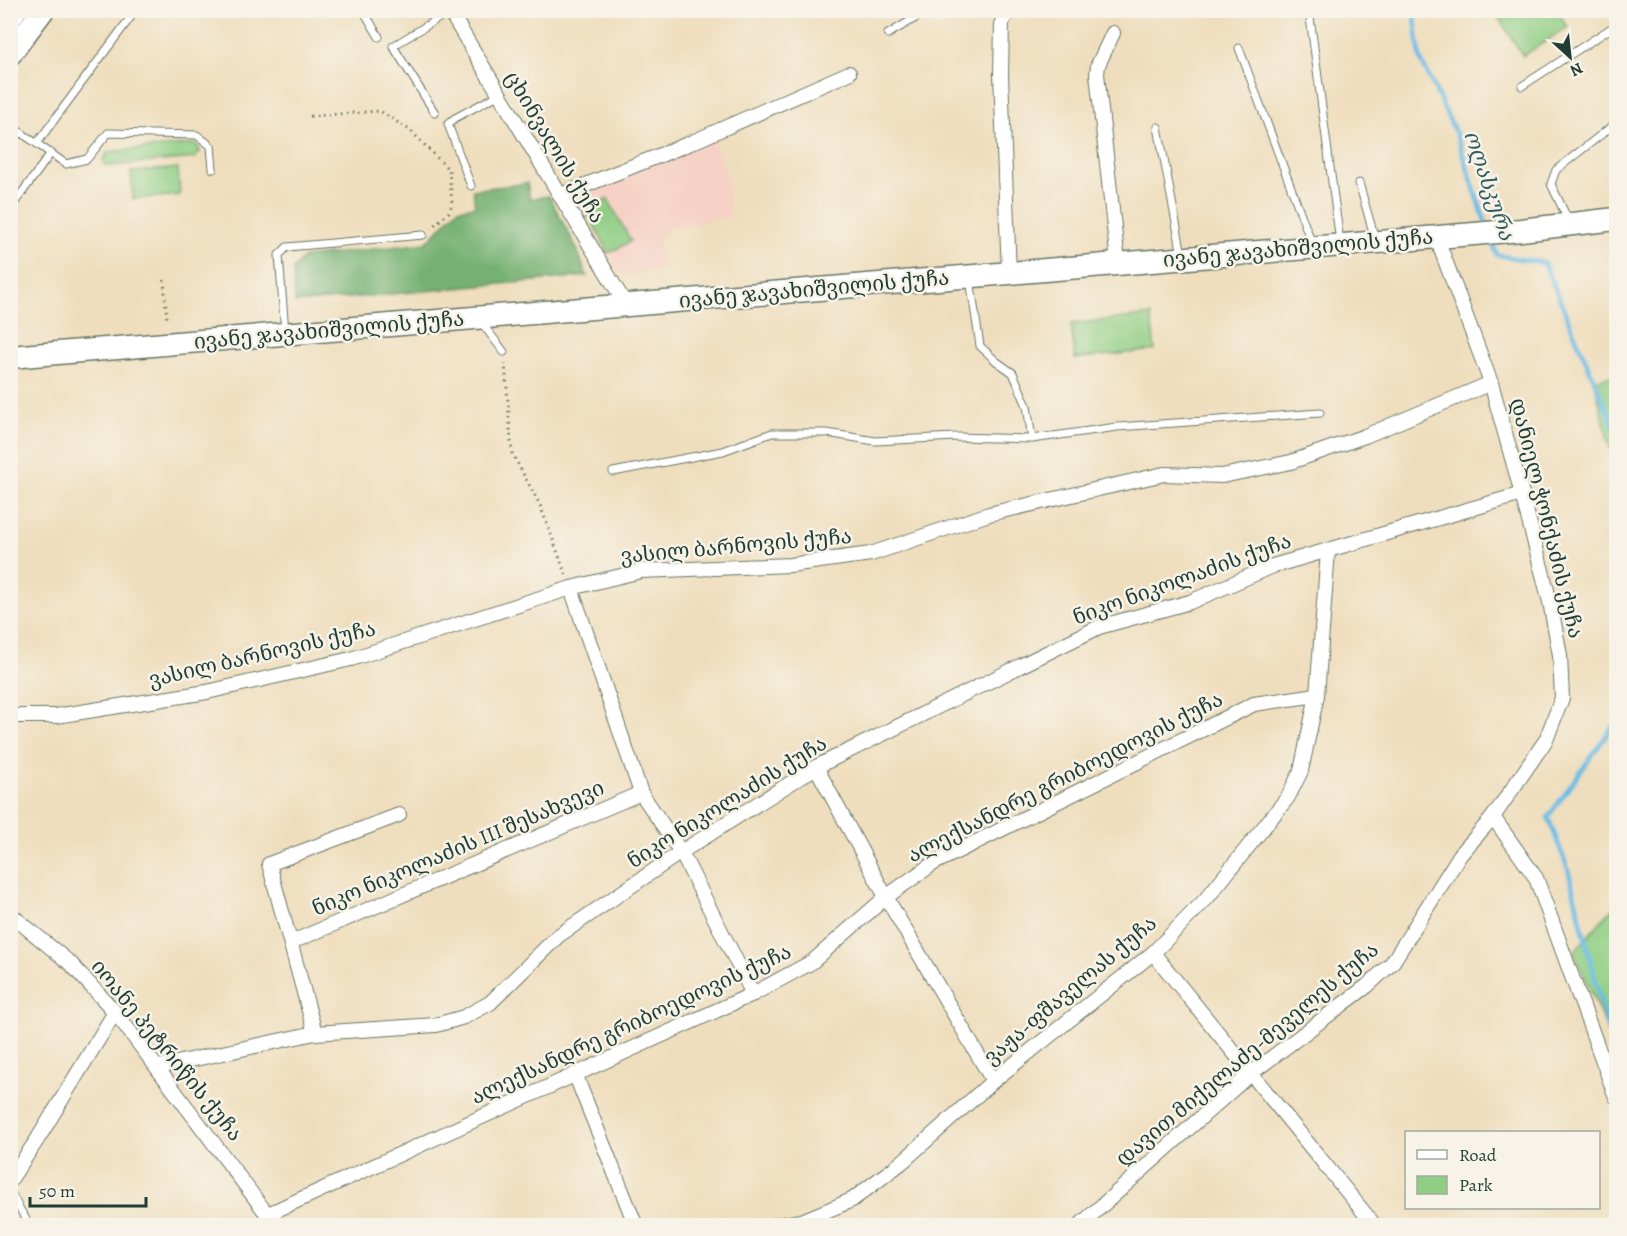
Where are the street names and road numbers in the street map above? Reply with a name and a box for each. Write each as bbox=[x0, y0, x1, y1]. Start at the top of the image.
street label: ცხინვალის ქუჩა bbox=[498, 66, 612, 228]
street label: ივანე ჯავახიშვილის ქუჩა bbox=[1162, 222, 1434, 274]
street label: ივანე ჯავახიშვილის ქუჩა bbox=[678, 263, 950, 315]
street label: ივანე ჯავახიშვილის ქუჩა bbox=[193, 304, 465, 356]
street label: დანიელ ჭონქაძის ქუჩა bbox=[1504, 395, 1590, 641]
street label: ვასილ ბარნოვის ქუჩა bbox=[619, 522, 853, 570]
street label: ნიკო ნიკოლაძის ქუჩა bbox=[1069, 526, 1295, 632]
street label: ვასილ ბარნოვის ქუჩა bbox=[146, 614, 378, 694]
street label: ალექსანდრე გრიბოედოვის ქუჩა bbox=[902, 685, 1228, 869]
street label: ნიკო ნიკოლაძის ქუჩა bbox=[622, 729, 832, 875]
street label: ნიკო ნიკოლაძის III შესახვევი bbox=[308, 774, 608, 922]
street label: ვაჟა-ფშაველას ქუჩა bbox=[978, 909, 1162, 1071]
street label: დავით მიქელაძე-მეველეს ქუჩა bbox=[1110, 936, 1384, 1172]
street label: ალექსანდრე გრიბოედოვის ქუჩა bbox=[466, 937, 796, 1111]
street label: იოანე პეტრიწის ქუჩა bbox=[85, 953, 249, 1147]

